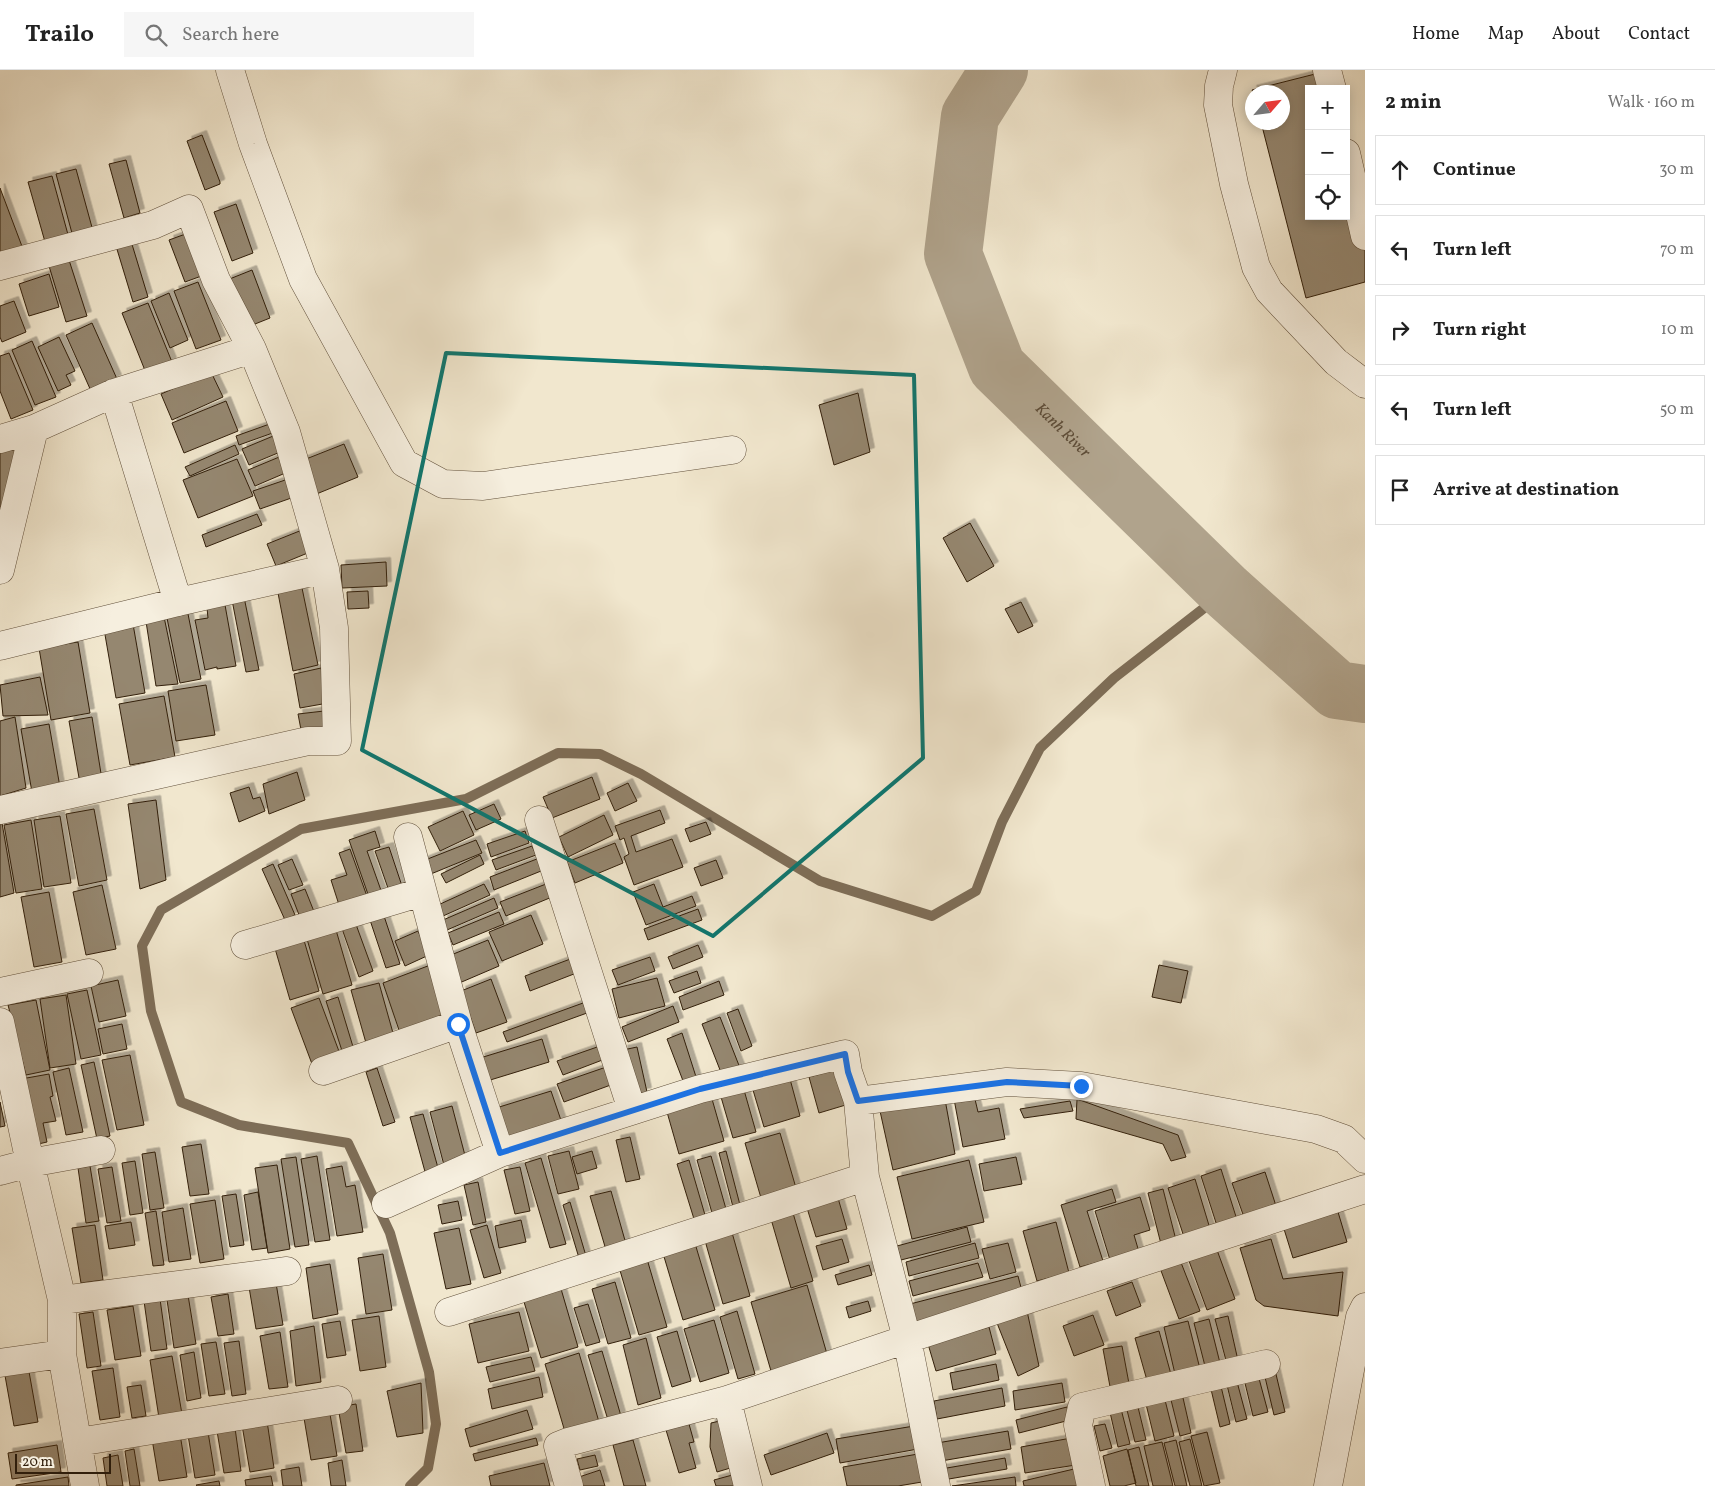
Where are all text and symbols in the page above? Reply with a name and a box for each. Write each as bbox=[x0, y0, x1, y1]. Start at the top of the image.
search box bbox=[124, 12, 474, 57]
text: Trailo bbox=[25, 18, 94, 52]
icon: search bbox=[142, 21, 170, 49]
text: Search here bbox=[182, 22, 279, 48]
text: Home bbox=[1412, 22, 1460, 47]
text: Map bbox=[1488, 22, 1524, 47]
text: About bbox=[1552, 22, 1600, 47]
text: Contact bbox=[1628, 22, 1690, 47]
north arrow bbox=[1245, 85, 1290, 130]
map controls bbox=[1305, 85, 1350, 220]
button: + bbox=[1305, 85, 1350, 130]
text: 2 min bbox=[1385, 88, 1442, 117]
text: Walk · 160 m bbox=[1608, 92, 1695, 114]
button: − bbox=[1305, 130, 1350, 175]
icon: ahead bbox=[1386, 156, 1414, 184]
text: Continue bbox=[1433, 157, 1516, 183]
text: 30 m bbox=[1659, 159, 1694, 181]
button: locate bbox=[1305, 175, 1350, 220]
icon: left bbox=[1386, 236, 1414, 264]
text: Turn left bbox=[1433, 237, 1512, 263]
text: 70 m bbox=[1660, 239, 1694, 261]
icon: right bbox=[1386, 316, 1414, 344]
text: Turn right bbox=[1433, 317, 1526, 343]
text: 10 m bbox=[1661, 319, 1694, 341]
icon: left bbox=[1386, 396, 1414, 424]
text: Turn left bbox=[1433, 397, 1512, 423]
water label: Kanh River bbox=[1030, 399, 1096, 464]
text: 50 m bbox=[1660, 399, 1694, 421]
icon: arrive bbox=[1386, 476, 1414, 504]
text: Arrive at destination bbox=[1433, 477, 1619, 503]
route start bbox=[447, 1013, 470, 1036]
route end bbox=[1070, 1075, 1093, 1098]
scale bar bbox=[15, 1451, 111, 1474]
text: 20 m bbox=[22, 1453, 53, 1472]

